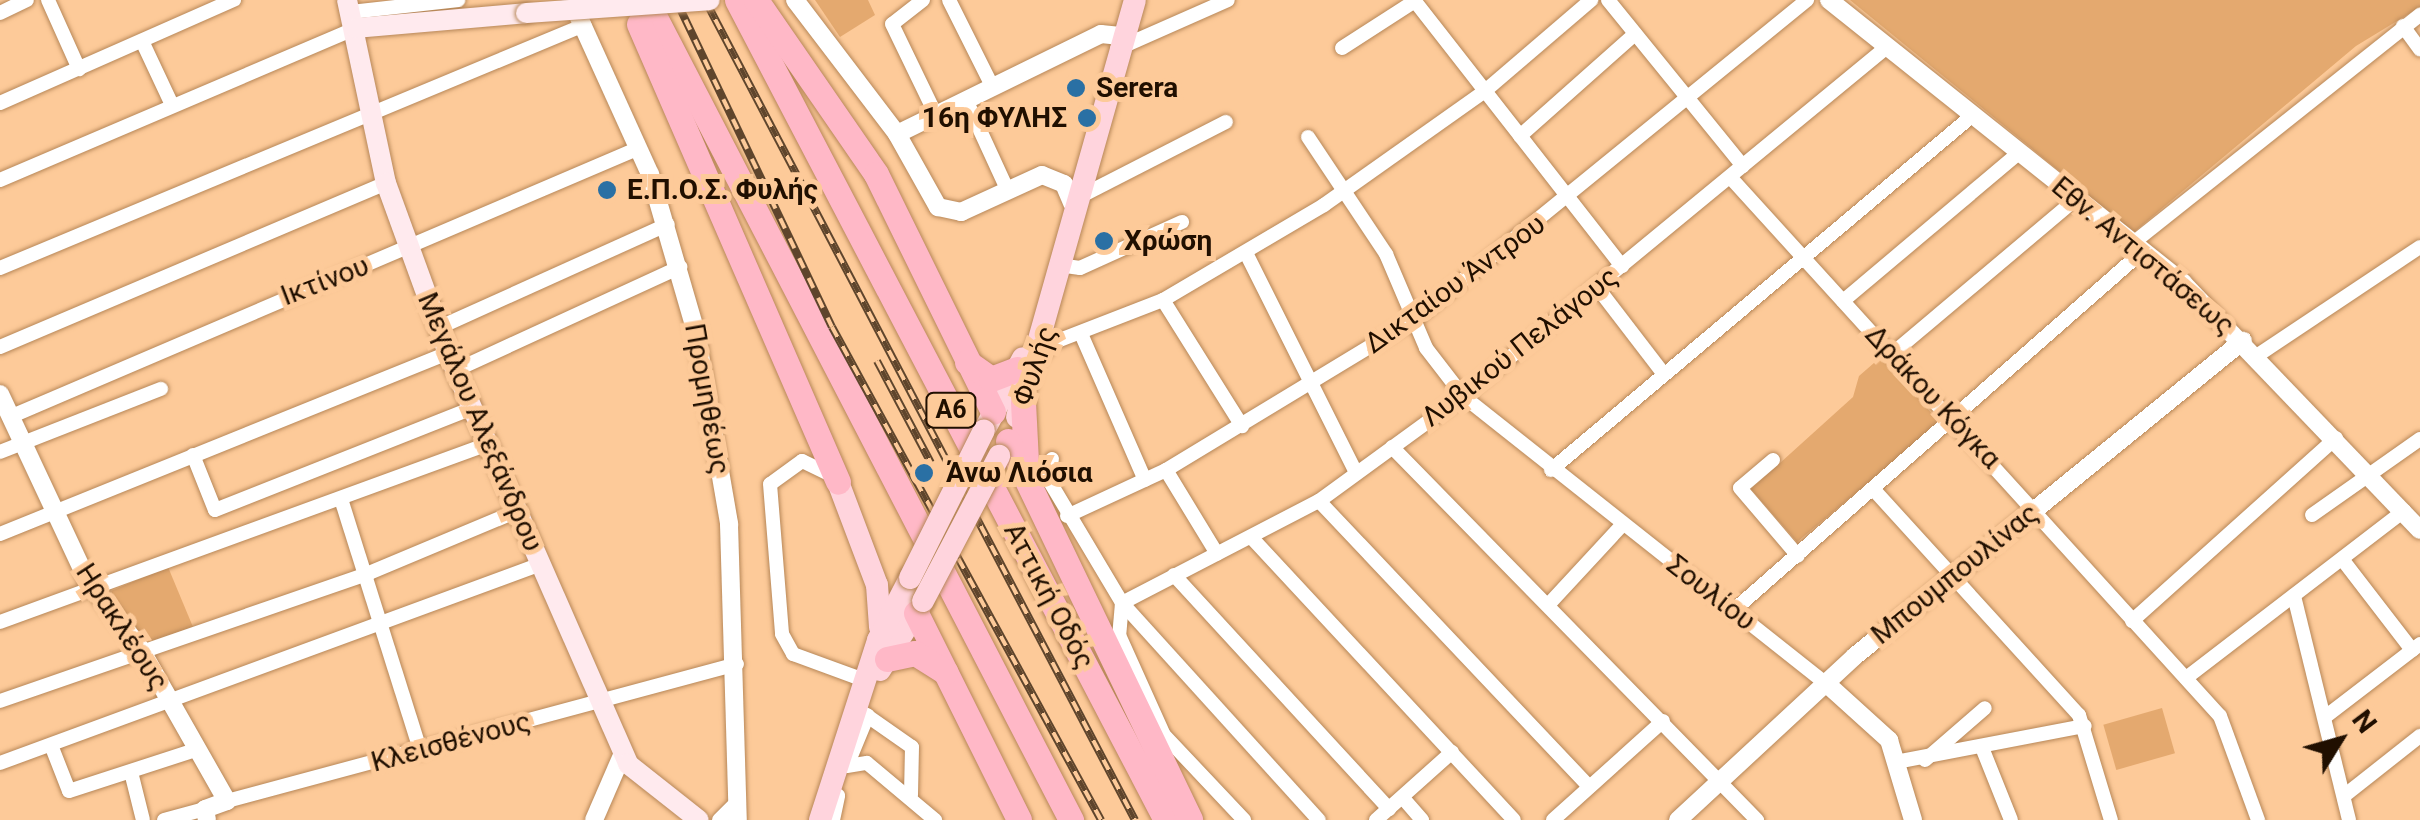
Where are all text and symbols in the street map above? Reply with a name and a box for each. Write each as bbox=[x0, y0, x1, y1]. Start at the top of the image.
place label: Serera bbox=[1096, 71, 1178, 105]
marker: Serera bbox=[1065, 77, 1087, 99]
place label: 16η ΦΥΛΗΣ bbox=[922, 101, 1067, 135]
marker: 16η ΦΥΛΗΣ bbox=[1076, 107, 1098, 129]
street label: Εθν. Αντιστάσεως bbox=[2045, 170, 2241, 342]
place label: Ε.Π.Ο.Σ. Φυλής bbox=[627, 173, 818, 207]
marker: Ε.Π.Ο.Σ. Φυλής bbox=[596, 179, 618, 201]
street label: Δικταίου Άντρου bbox=[1358, 207, 1552, 361]
place label: Χρώση bbox=[1124, 224, 1212, 258]
marker: Χρώση bbox=[1093, 230, 1115, 252]
street label: Ικτίνου bbox=[276, 249, 374, 313]
street label: Λυβικού Πελάγους bbox=[1415, 260, 1625, 434]
street label: Μεγάλου Αλεξάνδρου bbox=[410, 288, 550, 556]
street label: Δράκου Κόγκα bbox=[1858, 318, 2008, 476]
street label: Προμηθέως bbox=[677, 321, 737, 477]
street label: Φυλής bbox=[1006, 322, 1064, 410]
road number: Α6 bbox=[924, 390, 978, 430]
place label: Άνω Λιόσια bbox=[946, 456, 1093, 490]
marker: Άνω Λιόσια bbox=[911, 460, 937, 486]
street label: Μπουμπουλίνας bbox=[1865, 496, 2045, 652]
street label: Αττική Οδός bbox=[996, 517, 1102, 675]
street label: Σουλίου bbox=[1660, 548, 1762, 638]
street label: Ηρακλέους bbox=[69, 557, 175, 697]
north arrow bbox=[2290, 690, 2390, 790]
text: N bbox=[2345, 704, 2383, 739]
street label: Κλεισθένους bbox=[368, 705, 534, 779]

